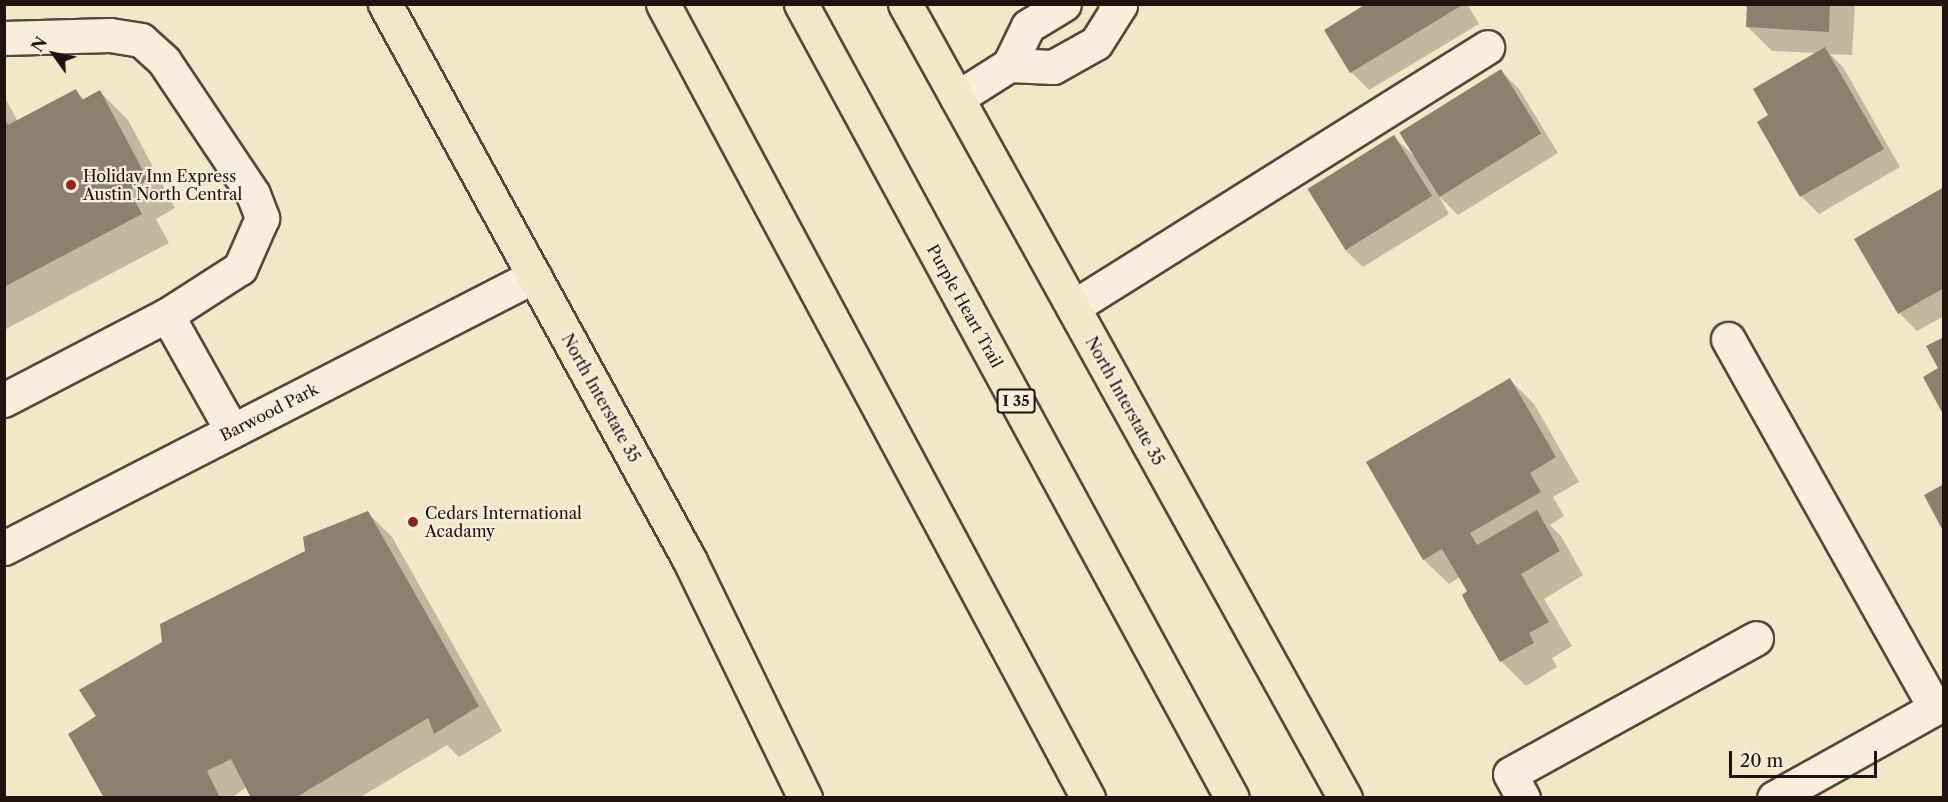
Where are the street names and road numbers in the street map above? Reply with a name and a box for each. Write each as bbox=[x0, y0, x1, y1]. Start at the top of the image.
street label: Purple Heart Trail bbox=[923, 241, 1007, 371]
street label: North Interstate 35 bbox=[558, 330, 644, 466]
street label: North Interstate 35 bbox=[1082, 333, 1168, 469]
street label: Barwood Park bbox=[217, 379, 321, 445]
road number: I 35 bbox=[996, 389, 1036, 413]

